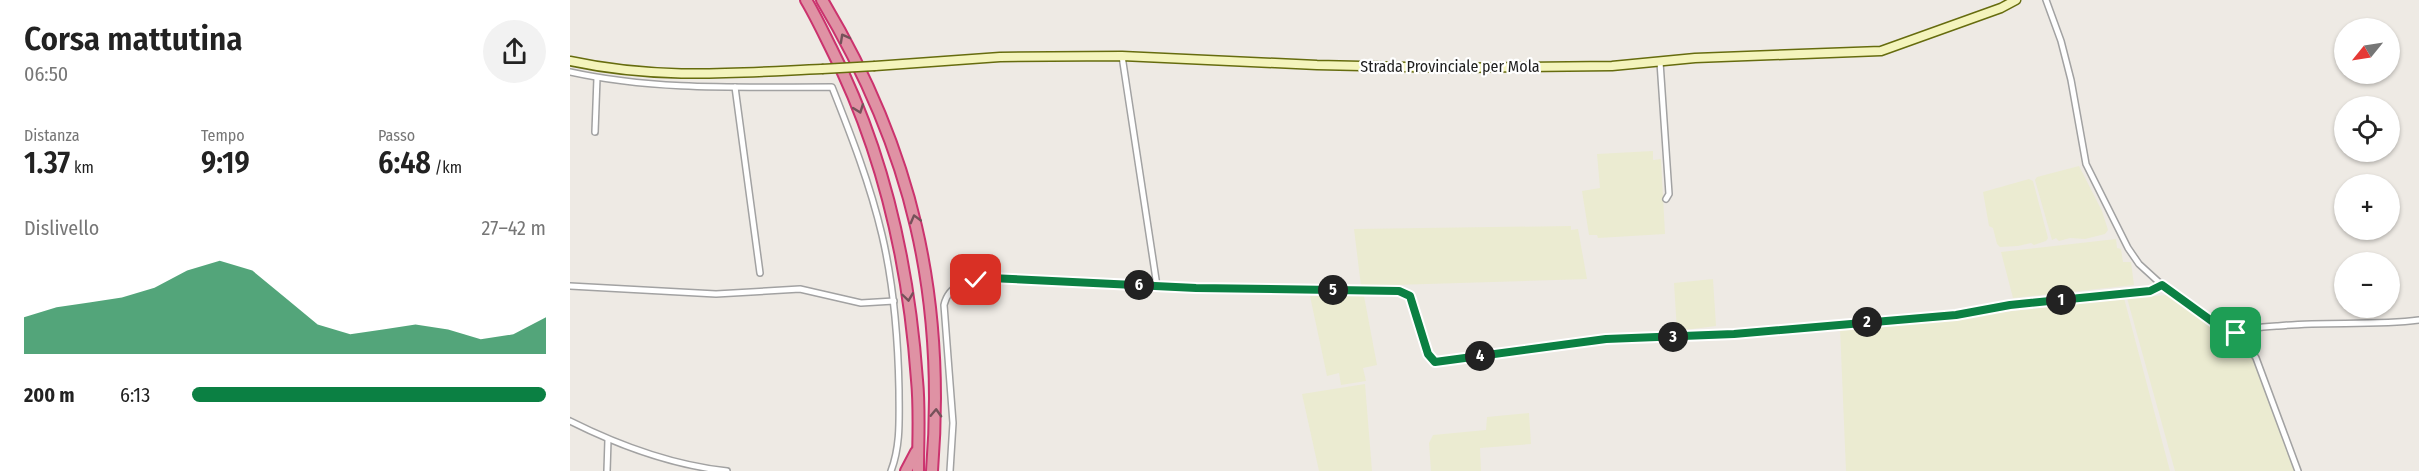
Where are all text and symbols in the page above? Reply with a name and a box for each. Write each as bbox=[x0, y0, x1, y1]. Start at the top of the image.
north arrow bbox=[2334, 18, 2400, 84]
map controls bbox=[2334, 18, 2400, 318]
text: Corsa mattutina bbox=[24, 19, 243, 59]
button: share bbox=[483, 20, 546, 83]
one-way arrow bbox=[840, 34, 852, 44]
street label: Strada Provinciale per Mola bbox=[1360, 57, 1540, 76]
text: 06:50 bbox=[24, 62, 68, 86]
button: locate bbox=[2334, 96, 2400, 162]
one-way arrow bbox=[851, 103, 864, 114]
text: Distanza bbox=[24, 126, 80, 145]
text: Tempo bbox=[201, 126, 245, 145]
text: Passo bbox=[378, 126, 415, 145]
text: 1.37 bbox=[24, 145, 70, 181]
text: 9:19 bbox=[201, 145, 250, 181]
text: 6:48 bbox=[378, 145, 431, 181]
text: km bbox=[70, 158, 94, 177]
text: /km bbox=[431, 158, 462, 177]
button: + bbox=[2334, 174, 2400, 240]
one-way arrow bbox=[910, 214, 922, 225]
text: Dislivello bbox=[24, 216, 99, 240]
text: 27–42 m bbox=[482, 216, 546, 240]
button: − bbox=[2334, 252, 2400, 318]
pin bbox=[950, 254, 1001, 305]
icon: check bbox=[959, 263, 992, 296]
pin: 6 bbox=[1124, 270, 1154, 300]
text: 6 bbox=[1135, 275, 1143, 294]
pin: 5 bbox=[1318, 275, 1348, 305]
text: 5 bbox=[1329, 280, 1337, 299]
pin: 1 bbox=[2046, 285, 2076, 315]
text: 1 bbox=[2058, 290, 2064, 309]
one-way arrow bbox=[901, 293, 913, 302]
pin: 2 bbox=[1852, 307, 1882, 337]
pin bbox=[2210, 307, 2261, 358]
text: 2 bbox=[1863, 312, 1871, 331]
icon: arrive bbox=[2219, 316, 2252, 349]
pin: 3 bbox=[1658, 322, 1688, 352]
text: 3 bbox=[1669, 327, 1677, 346]
pin: 4 bbox=[1465, 341, 1495, 371]
text: 4 bbox=[1476, 346, 1484, 365]
text: 200 m bbox=[24, 383, 75, 407]
text: 6:13 bbox=[120, 383, 150, 407]
one-way arrow bbox=[930, 408, 942, 417]

